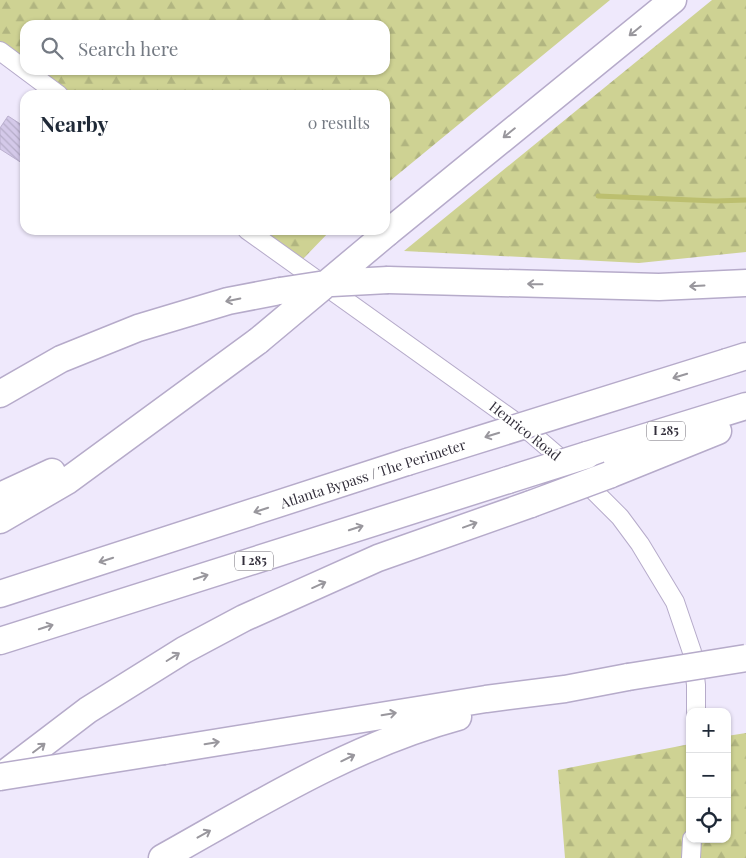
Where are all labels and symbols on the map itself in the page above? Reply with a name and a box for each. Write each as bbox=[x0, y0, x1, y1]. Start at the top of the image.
one-way arrow bbox=[629, 25, 642, 36]
one-way arrow bbox=[503, 128, 516, 139]
one-way arrow bbox=[527, 279, 544, 289]
one-way arrow bbox=[690, 281, 706, 290]
one-way arrow bbox=[225, 296, 241, 305]
one-way arrow bbox=[673, 372, 689, 382]
street label: Henrico Road bbox=[486, 397, 565, 465]
road number: I 285 bbox=[647, 422, 685, 441]
one-way arrow bbox=[484, 431, 500, 441]
street label: Atlanta Bypass / The Perimeter bbox=[277, 434, 469, 513]
one-way arrow bbox=[254, 506, 269, 515]
one-way arrow bbox=[462, 520, 477, 529]
one-way arrow bbox=[348, 523, 364, 533]
road number: I 285 bbox=[235, 552, 273, 570]
one-way arrow bbox=[99, 556, 115, 565]
one-way arrow bbox=[193, 572, 209, 582]
one-way arrow bbox=[311, 579, 326, 589]
one-way arrow bbox=[38, 621, 54, 631]
one-way arrow bbox=[166, 652, 180, 662]
one-way arrow bbox=[381, 709, 397, 719]
one-way arrow bbox=[203, 738, 219, 748]
one-way arrow bbox=[32, 743, 46, 753]
one-way arrow bbox=[340, 753, 355, 763]
one-way arrow bbox=[196, 829, 211, 838]

